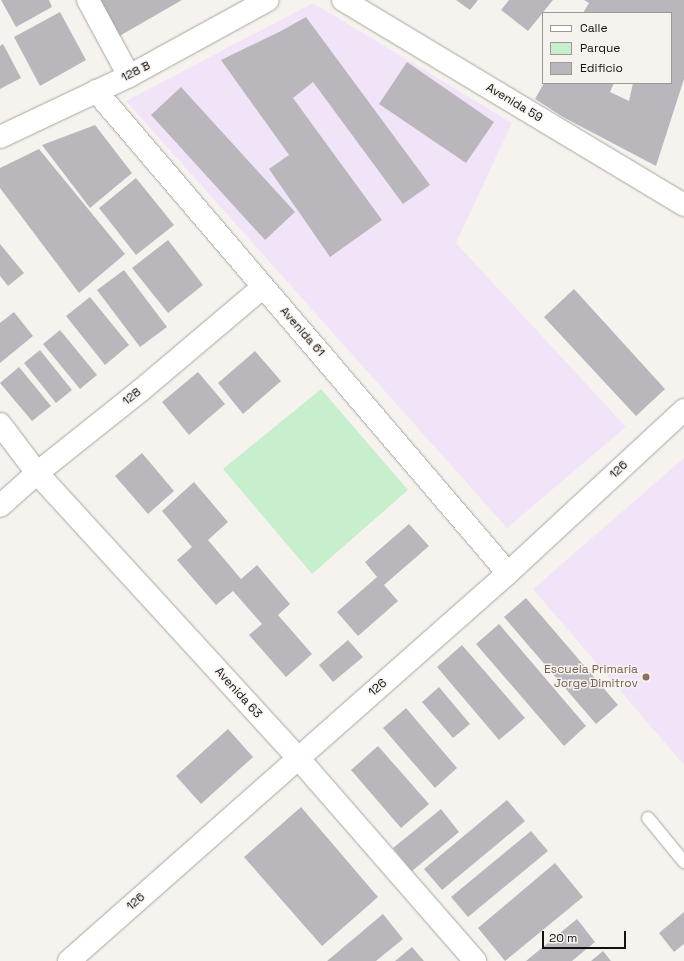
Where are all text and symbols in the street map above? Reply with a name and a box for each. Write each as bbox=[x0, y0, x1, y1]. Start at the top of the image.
legend bbox=[542, 12, 672, 84]
text: Calle bbox=[580, 20, 608, 36]
text: Parque bbox=[580, 40, 620, 56]
street label: 128 B bbox=[119, 59, 153, 85]
text: Edificio bbox=[580, 60, 623, 76]
street label: Avenida 59 bbox=[483, 81, 545, 125]
street label: Avenida 61 bbox=[277, 304, 327, 360]
street label: 128 bbox=[120, 385, 144, 409]
street label: 126 bbox=[607, 458, 631, 482]
place label: Escuela Primaria Jorge Dimitrov bbox=[544, 663, 638, 691]
street label: Avenida 63 bbox=[211, 665, 265, 721]
marker: Escuela Primaria Jorge Dimitrov bbox=[641, 672, 651, 682]
street label: 126 bbox=[366, 676, 390, 700]
street label: 126 bbox=[124, 890, 148, 914]
scale bar bbox=[544, 923, 628, 949]
text: 20 m bbox=[549, 930, 577, 946]

